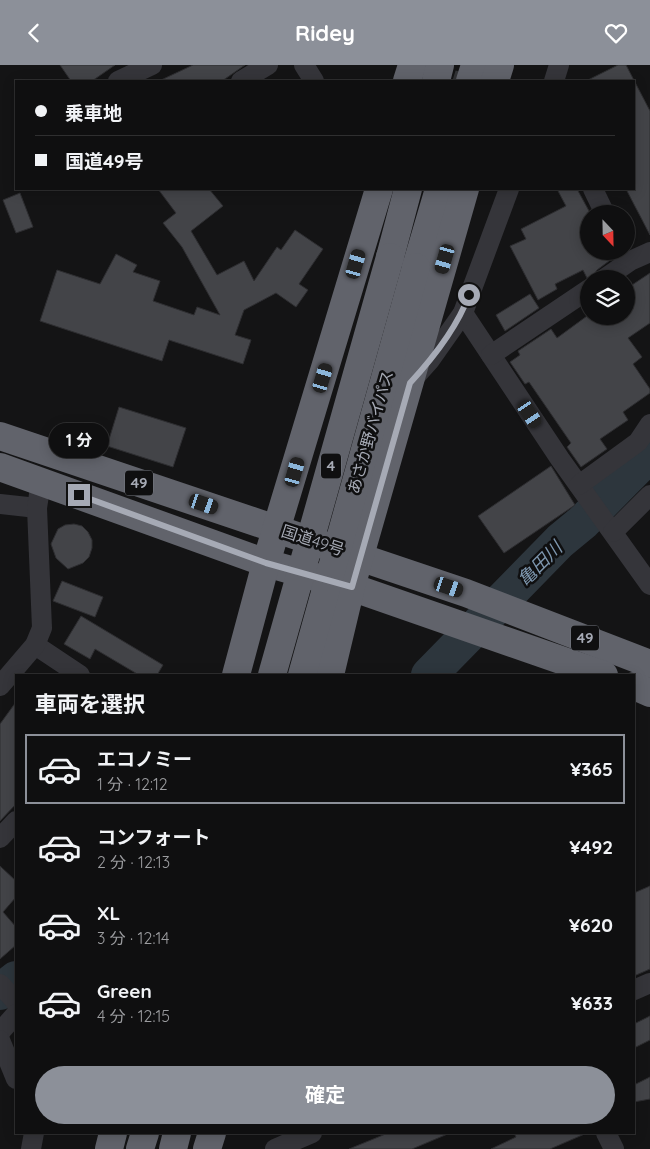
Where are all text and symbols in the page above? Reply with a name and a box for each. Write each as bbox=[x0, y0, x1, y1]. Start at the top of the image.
icon: back bbox=[20, 19, 48, 47]
text: Ridey bbox=[295, 19, 355, 47]
icon: heart bbox=[602, 19, 630, 47]
text: 乗車地 bbox=[65, 101, 122, 125]
text: 国道49号 bbox=[65, 149, 144, 173]
north arrow bbox=[580, 205, 635, 260]
map controls bbox=[580, 205, 635, 325]
car bbox=[433, 243, 456, 275]
car bbox=[344, 248, 367, 280]
button: layers bbox=[580, 270, 635, 325]
route start bbox=[458, 284, 480, 306]
car bbox=[311, 361, 334, 395]
street label: あさか野バイパス bbox=[343, 368, 397, 496]
car bbox=[515, 397, 544, 431]
callout: 1 分 bbox=[49, 423, 109, 457]
text: 1 分 bbox=[66, 430, 92, 450]
road number: 4 bbox=[321, 453, 341, 479]
car bbox=[283, 456, 306, 488]
road number: 49 bbox=[125, 471, 153, 495]
route end bbox=[68, 484, 90, 506]
car bbox=[187, 492, 220, 516]
street label: 国道49号 bbox=[279, 520, 347, 560]
water label: 亀田川 bbox=[512, 535, 568, 591]
car bbox=[432, 575, 465, 599]
road number: 49 bbox=[571, 625, 599, 651]
text: 車両を選択 bbox=[35, 690, 145, 718]
icon: car bbox=[37, 747, 82, 792]
text: エコノミー bbox=[97, 747, 192, 771]
text: ¥365 bbox=[570, 757, 613, 781]
text: 1 分 · 12:12 bbox=[97, 774, 168, 794]
icon: car bbox=[37, 825, 82, 870]
text: コンフォート bbox=[97, 825, 210, 849]
text: ¥492 bbox=[569, 835, 613, 859]
text: 2 分 · 12:13 bbox=[97, 852, 170, 872]
text: XL bbox=[97, 901, 120, 925]
icon: car bbox=[37, 903, 82, 948]
text: ¥620 bbox=[569, 913, 613, 937]
text: 3 分 · 12:14 bbox=[97, 928, 170, 948]
text: Green bbox=[97, 979, 152, 1003]
icon: car bbox=[37, 981, 82, 1026]
text: ¥633 bbox=[571, 991, 613, 1015]
text: 4 分 · 12:15 bbox=[97, 1006, 170, 1026]
button: 確定 bbox=[35, 1066, 615, 1124]

